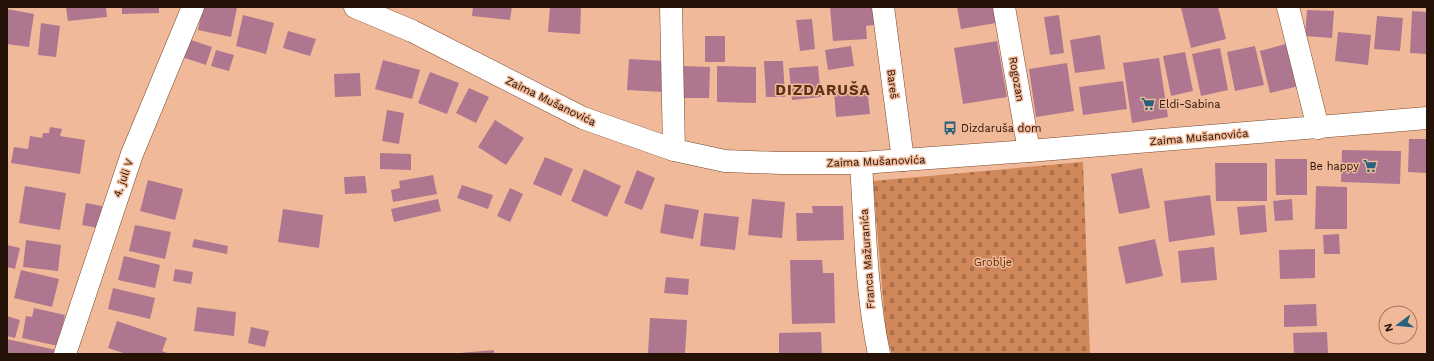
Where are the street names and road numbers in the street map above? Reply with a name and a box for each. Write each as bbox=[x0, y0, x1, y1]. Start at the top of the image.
street label: Rogozan bbox=[1006, 56, 1027, 102]
street label: Bareš bbox=[884, 68, 901, 100]
street label: Zaima Mušanovića bbox=[504, 74, 598, 129]
street label: Zaima Mušanovića bbox=[1149, 127, 1249, 148]
street label: Zaima Mušanovića bbox=[826, 153, 926, 170]
street label: 4. juli V bbox=[111, 157, 136, 199]
street label: Franca Mažuranića bbox=[858, 208, 877, 310]

